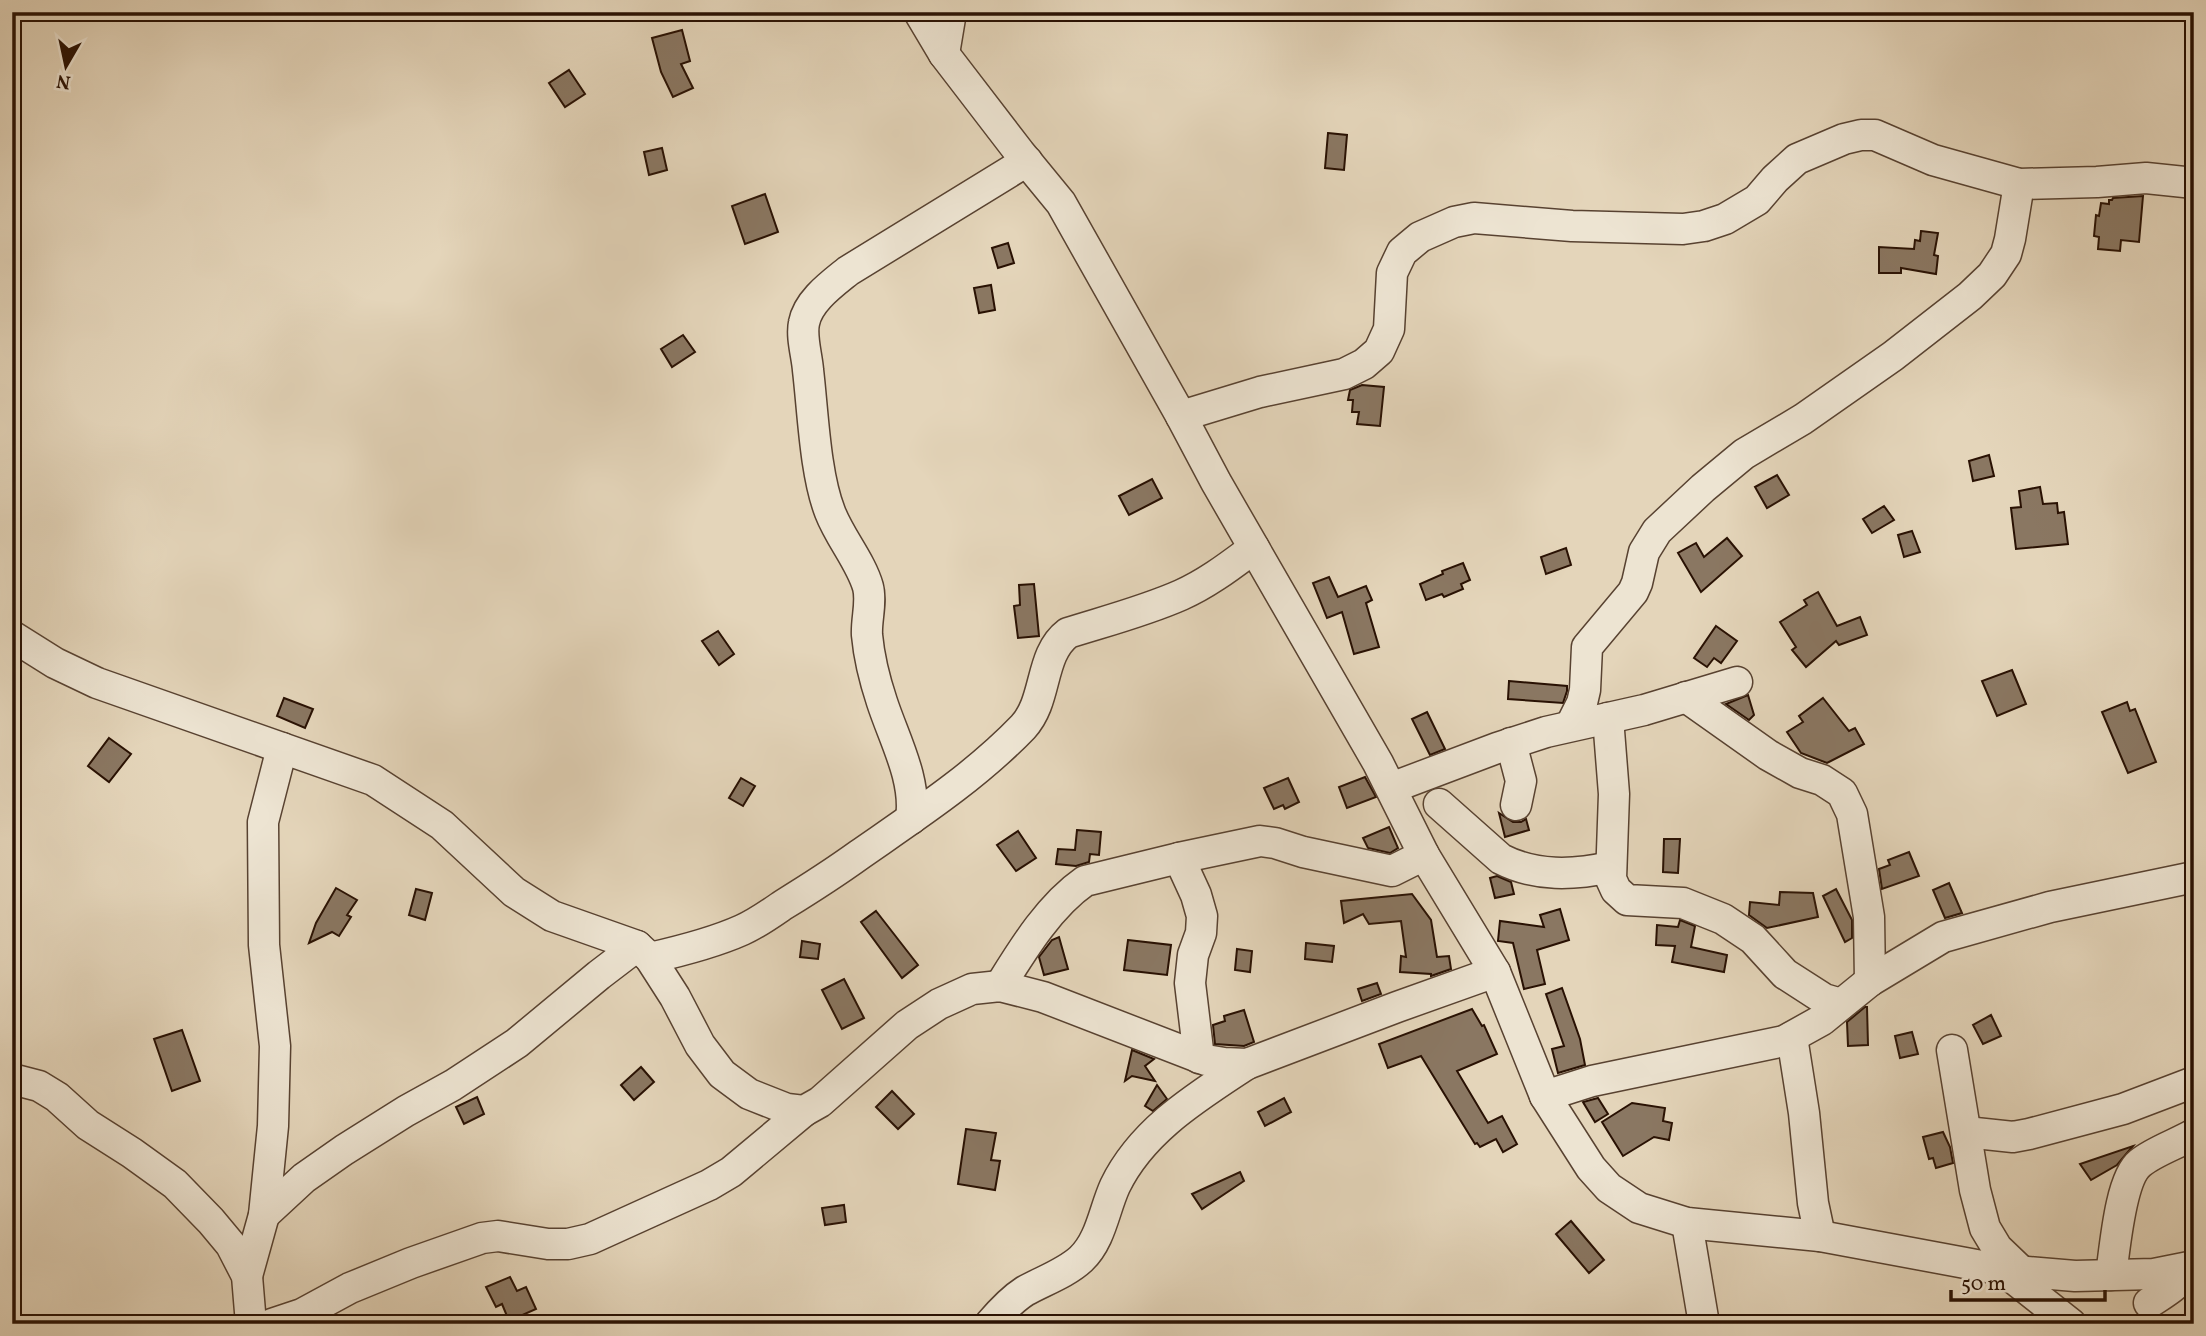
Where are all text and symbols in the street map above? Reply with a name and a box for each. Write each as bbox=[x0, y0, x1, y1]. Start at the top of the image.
north arrow bbox=[32, 32, 102, 102]
text: N bbox=[55, 67, 73, 95]
scale bar bbox=[1951, 1259, 2104, 1303]
text: 50 m bbox=[1961, 1270, 2006, 1299]

